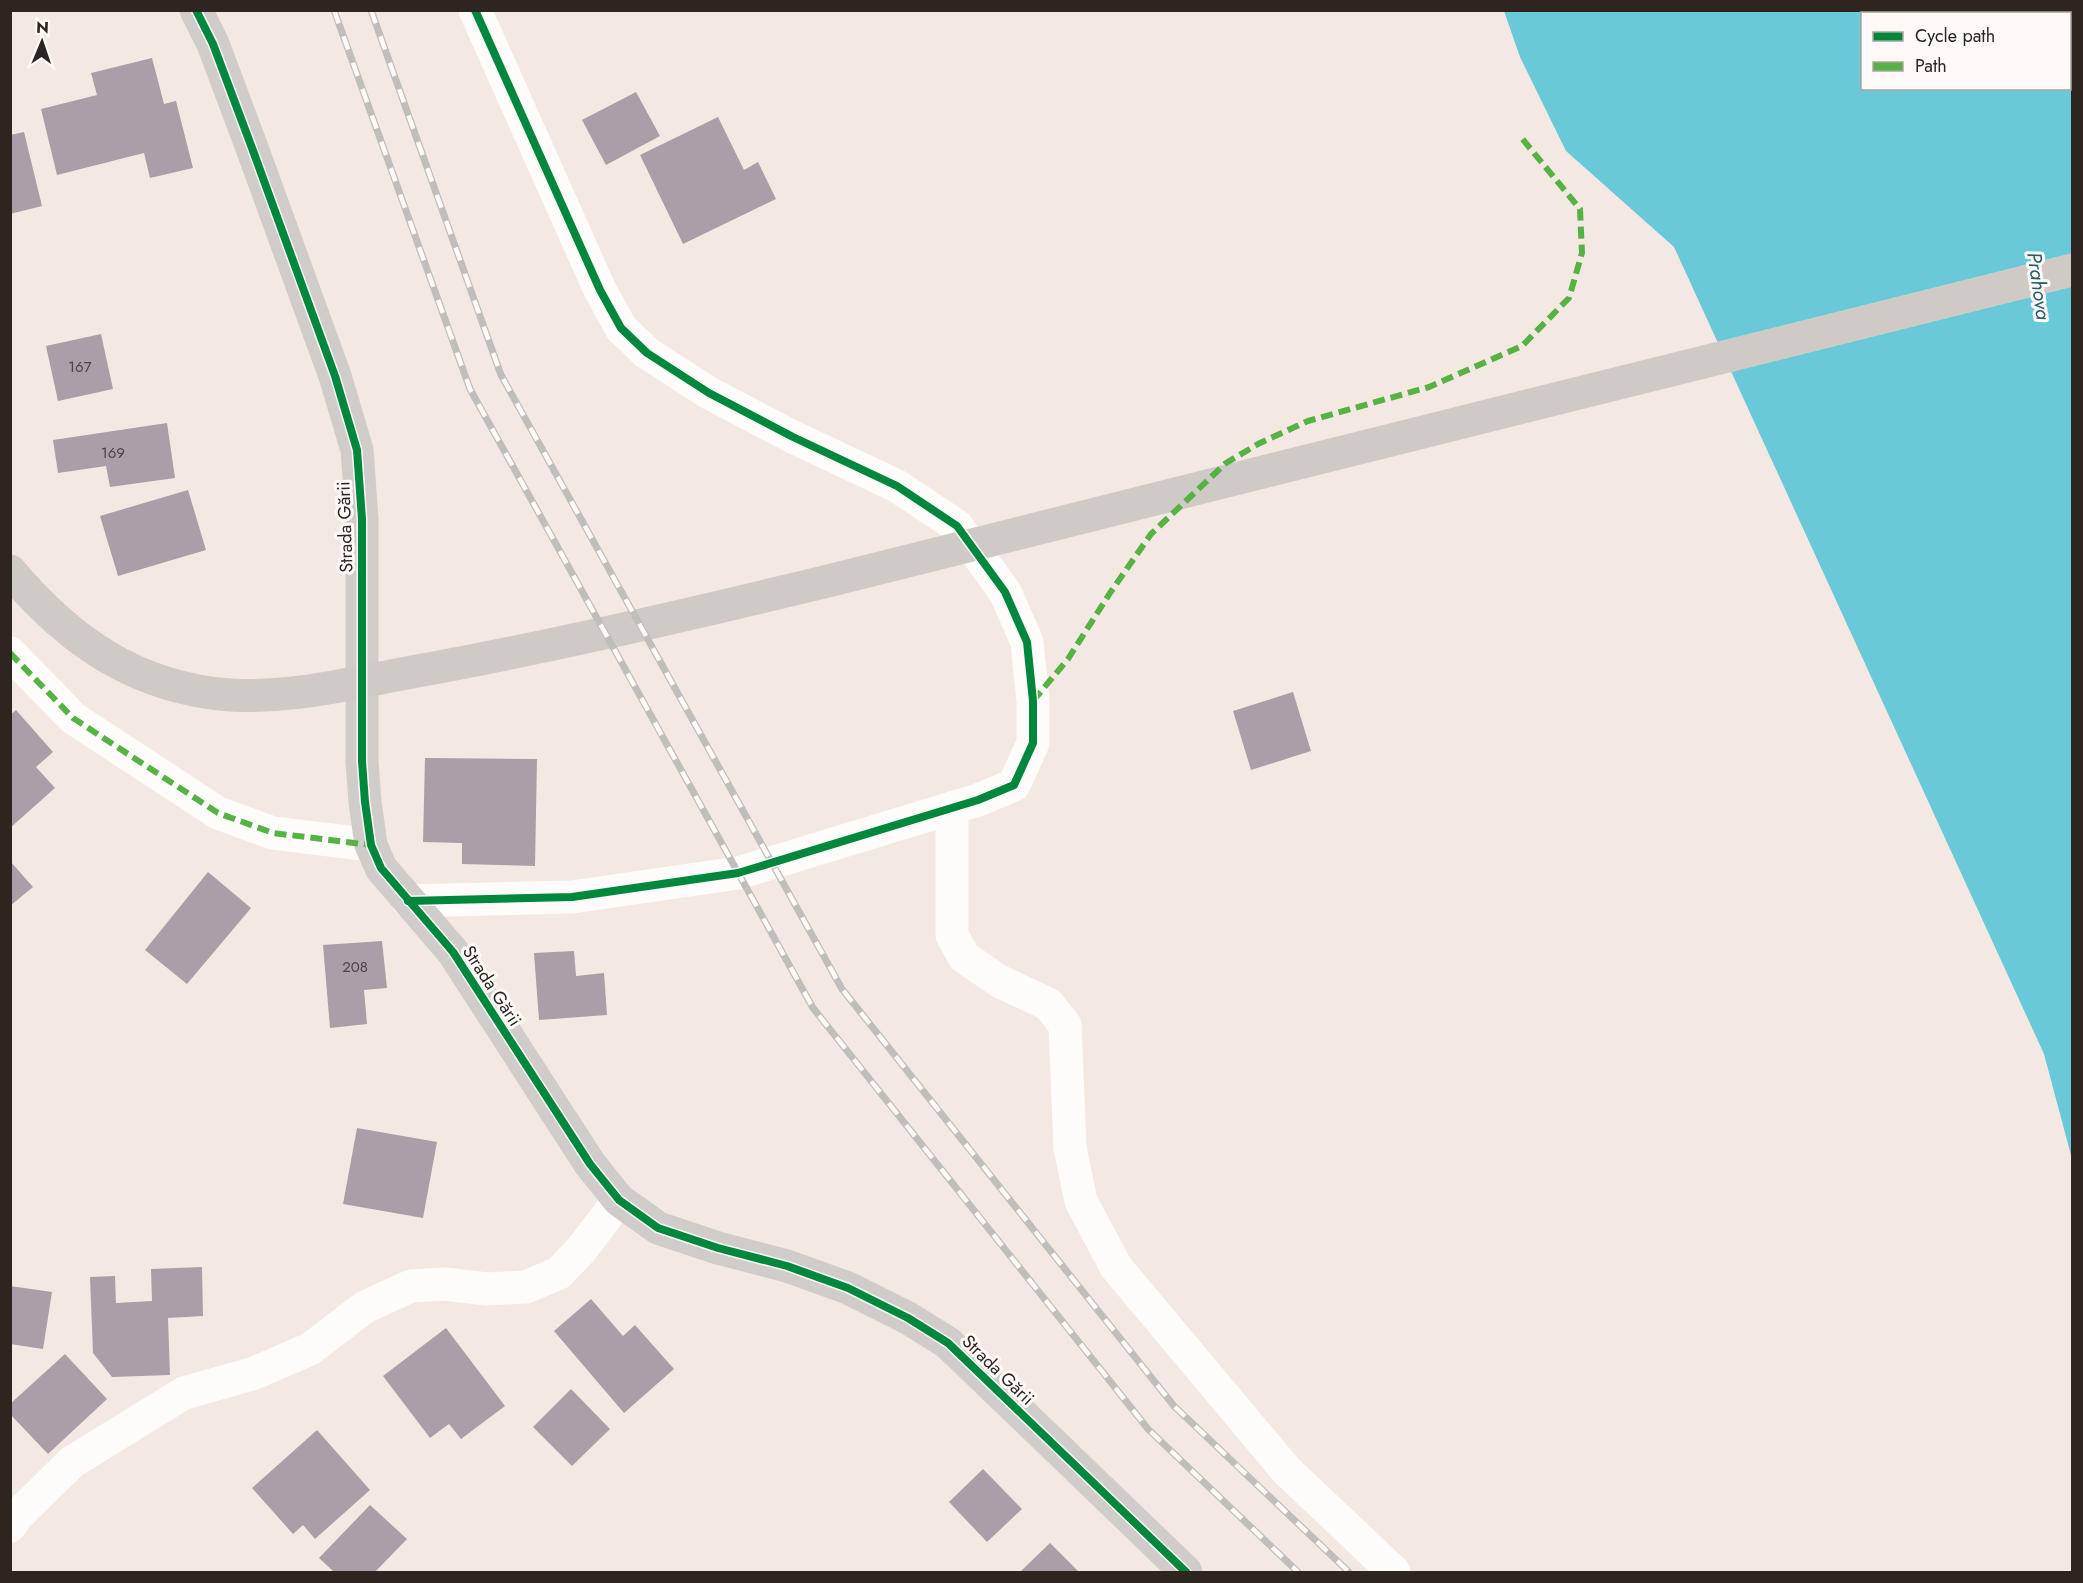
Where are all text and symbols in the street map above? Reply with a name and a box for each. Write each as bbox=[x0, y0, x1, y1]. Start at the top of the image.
north arrow bbox=[12, 12, 72, 72]
legend bbox=[1861, 12, 2071, 90]
text: N bbox=[36, 16, 49, 39]
text: Cycle path bbox=[1915, 23, 1995, 49]
text: Path bbox=[1915, 53, 1947, 79]
water label: Prahova bbox=[2019, 250, 2058, 322]
house number: 167 bbox=[68, 356, 92, 378]
house number: 169 bbox=[101, 442, 125, 464]
street label: Strada Gării bbox=[330, 481, 360, 573]
street label: Strada Gării bbox=[456, 941, 528, 1031]
house number: 208 bbox=[342, 956, 368, 978]
street label: Strada Gării bbox=[956, 1329, 1040, 1411]

